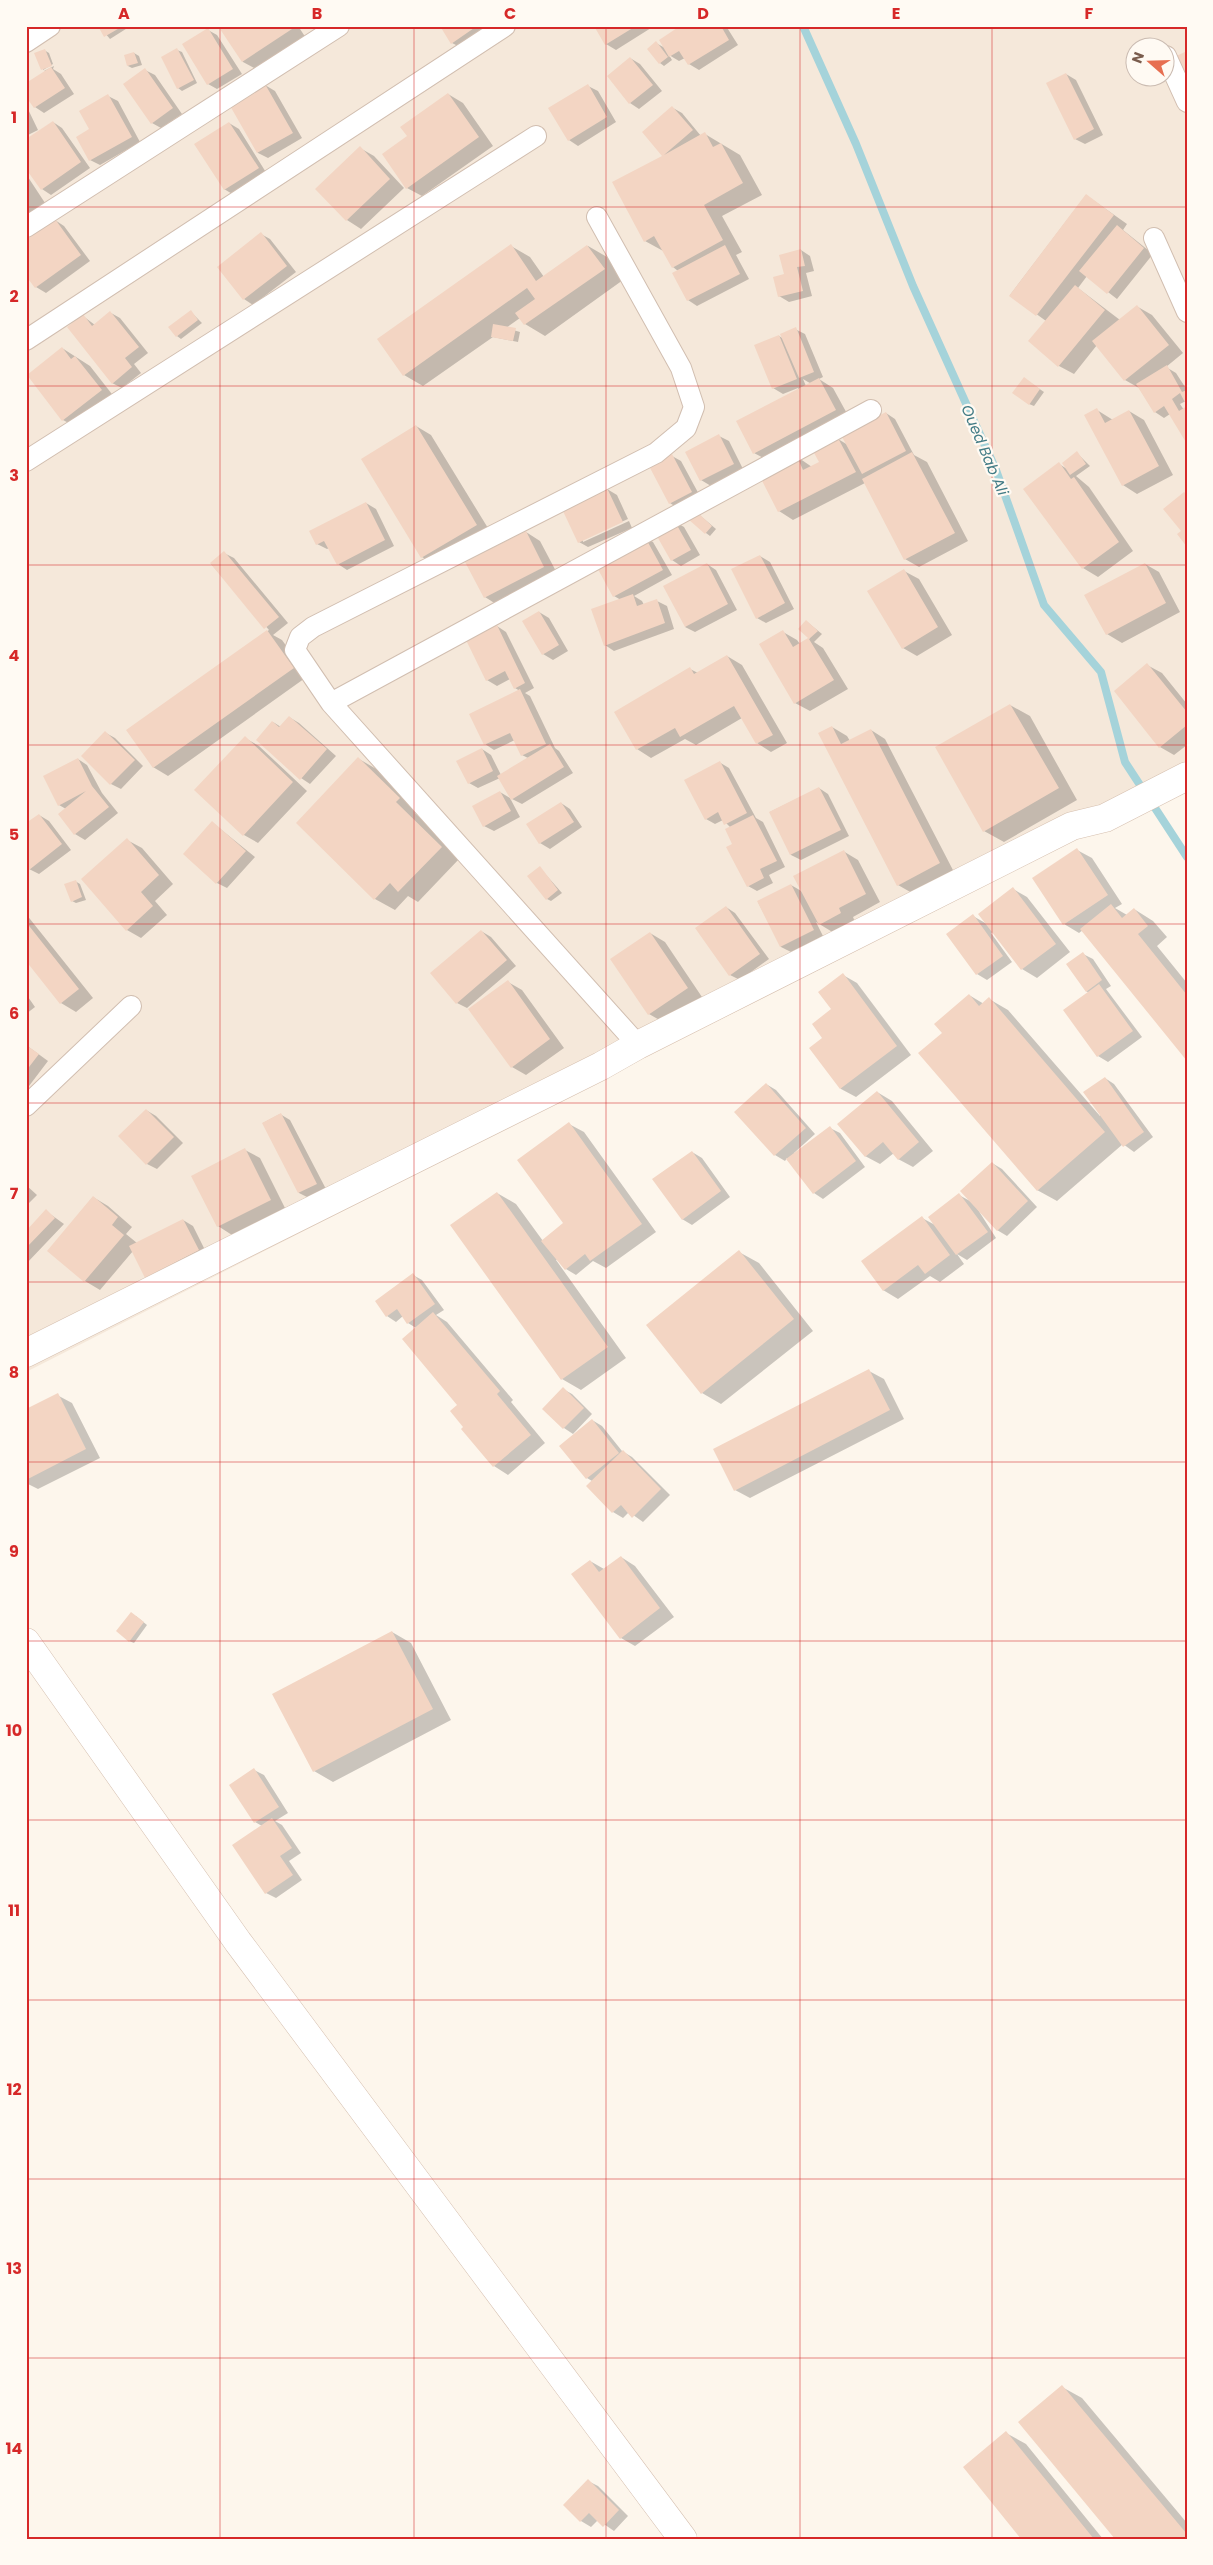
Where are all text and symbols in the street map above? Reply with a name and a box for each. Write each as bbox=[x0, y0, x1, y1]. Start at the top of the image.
text: A bbox=[118, 2, 130, 25]
text: B bbox=[312, 2, 322, 25]
text: C bbox=[504, 2, 516, 25]
text: D bbox=[697, 2, 709, 25]
text: E bbox=[892, 2, 900, 25]
text: F bbox=[1085, 2, 1094, 25]
north arrow bbox=[1126, 38, 1176, 88]
text: N bbox=[1127, 49, 1149, 66]
text: 1 bbox=[11, 106, 17, 129]
text: 2 bbox=[9, 285, 19, 308]
water label: Oued Bab Ali bbox=[956, 401, 1014, 499]
text: 3 bbox=[9, 464, 19, 487]
text: 4 bbox=[9, 644, 20, 667]
text: 5 bbox=[9, 823, 19, 846]
text: 6 bbox=[9, 1002, 19, 1025]
text: 7 bbox=[10, 1182, 19, 1205]
text: 8 bbox=[9, 1361, 19, 1384]
text: 9 bbox=[9, 1540, 19, 1563]
text: 10 bbox=[6, 1719, 22, 1742]
text: 11 bbox=[8, 1899, 20, 1922]
text: 12 bbox=[6, 2078, 22, 2101]
text: 13 bbox=[6, 2257, 22, 2280]
text: 14 bbox=[6, 2437, 23, 2460]

